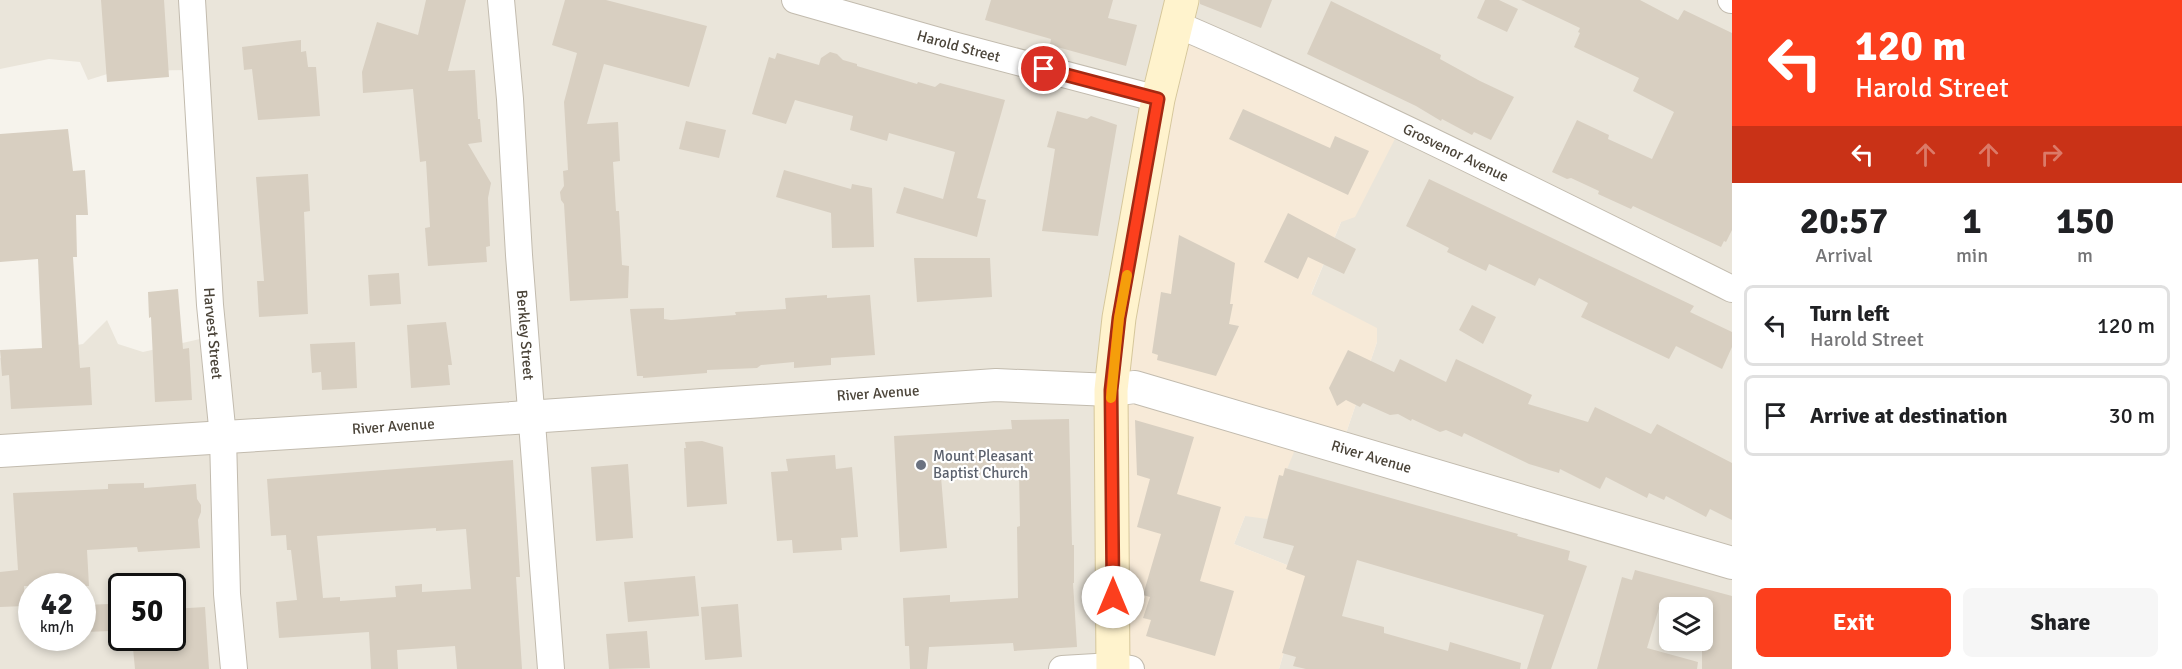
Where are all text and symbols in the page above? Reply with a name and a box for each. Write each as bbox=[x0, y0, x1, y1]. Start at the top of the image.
text: 120 m bbox=[1855, 21, 1966, 72]
icon: left bbox=[1756, 24, 1834, 102]
street label: Harold Street bbox=[915, 26, 1002, 66]
pin bbox=[1018, 43, 1069, 94]
icon: arrive bbox=[1027, 52, 1060, 85]
text: Harold Street bbox=[1855, 72, 2009, 105]
street label: Grosvenor Avenue bbox=[1400, 120, 1512, 186]
icon: left bbox=[1846, 138, 1879, 171]
icon: ahead bbox=[1909, 138, 1942, 171]
icon: ahead bbox=[1972, 138, 2005, 171]
icon: right bbox=[2035, 138, 2068, 171]
text: 20:57 bbox=[1800, 199, 1888, 244]
text: 1 bbox=[1962, 199, 1982, 244]
text: 150 bbox=[2056, 199, 2114, 244]
text: Arrival bbox=[1815, 243, 1873, 268]
text: min bbox=[1956, 243, 1988, 268]
text: m bbox=[2077, 243, 2093, 268]
street label: Harvest Street bbox=[200, 287, 226, 380]
street label: Berkley Street bbox=[513, 289, 538, 381]
text: Turn left bbox=[1810, 300, 1890, 327]
icon: left bbox=[1759, 309, 1792, 342]
text: 120 m bbox=[2097, 312, 2155, 339]
text: Harold Street bbox=[1810, 327, 1924, 352]
street label: River Avenue bbox=[836, 381, 920, 405]
icon: arrive bbox=[1759, 399, 1792, 432]
text: Arrive at destination bbox=[1810, 402, 2007, 429]
text: 30 m bbox=[2109, 402, 2155, 429]
street label: River Avenue bbox=[351, 414, 435, 438]
street label: River Avenue bbox=[1329, 436, 1414, 477]
place label: Mount Pleasant Baptist Church bbox=[933, 447, 1033, 482]
marker: Mount Pleasant Baptist Church bbox=[914, 458, 928, 472]
position arrow bbox=[1081, 565, 1145, 629]
speed limit sign: 50 bbox=[108, 573, 186, 651]
text: 42 bbox=[41, 586, 73, 623]
button: Exit bbox=[1756, 588, 1951, 657]
button: Share bbox=[1963, 588, 2158, 657]
map controls bbox=[1659, 597, 1713, 651]
button: layers bbox=[1659, 597, 1713, 651]
text: km/h bbox=[40, 618, 74, 636]

